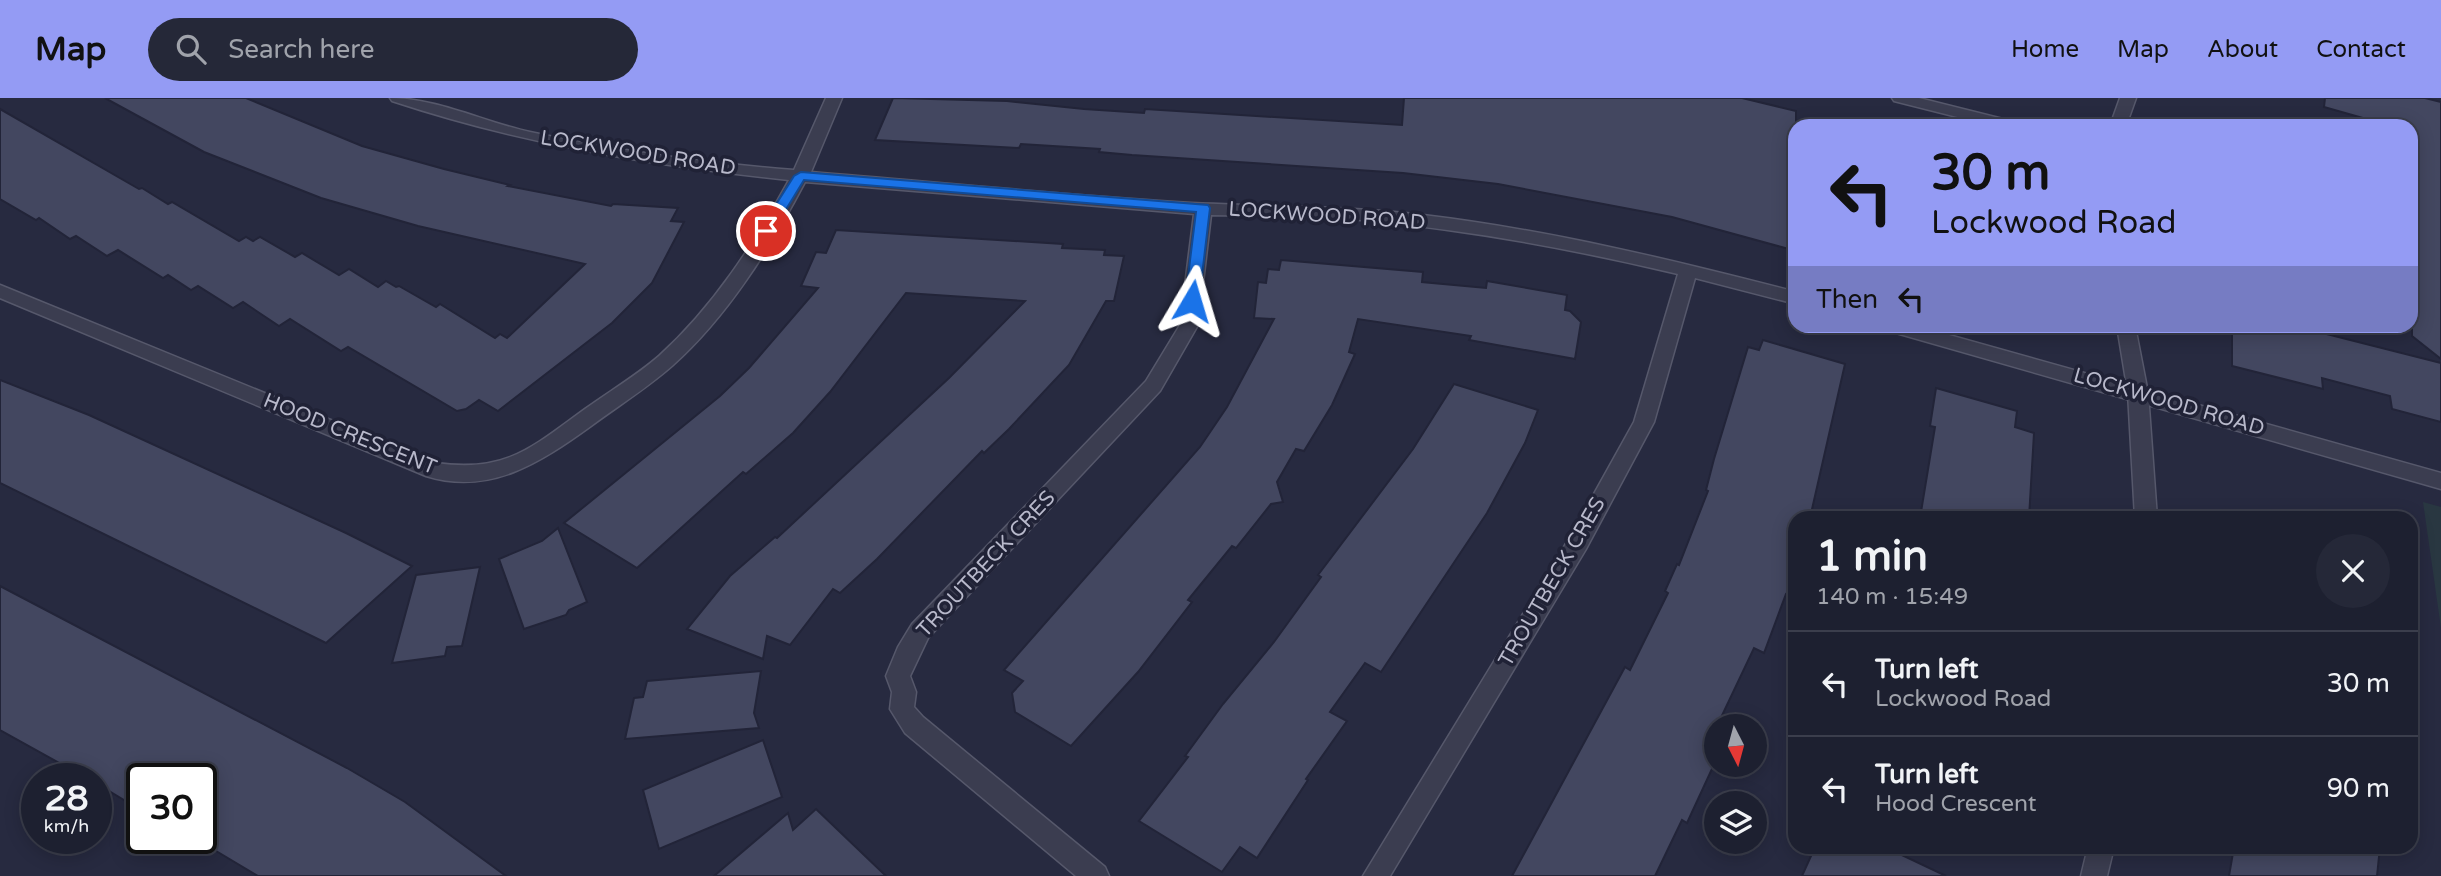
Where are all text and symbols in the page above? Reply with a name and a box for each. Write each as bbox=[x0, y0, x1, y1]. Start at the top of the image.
search box bbox=[148, 18, 638, 81]
text: Map bbox=[35, 30, 106, 69]
icon: search bbox=[172, 30, 210, 68]
text: Search here bbox=[228, 34, 374, 65]
text: Home bbox=[2011, 35, 2079, 64]
text: Map bbox=[2117, 35, 2169, 64]
text: About bbox=[2207, 35, 2278, 64]
text: Contact bbox=[2316, 35, 2406, 64]
street label: LOCKWOOD ROAD bbox=[539, 125, 737, 181]
text: 30 m bbox=[1931, 144, 2050, 203]
icon: left bbox=[1816, 147, 1907, 238]
street label: LOCKWOOD ROAD bbox=[1228, 197, 1426, 235]
pin bbox=[736, 201, 796, 261]
text: Lockwood Road bbox=[1931, 204, 2176, 242]
icon: arrive bbox=[747, 212, 785, 250]
position arrow bbox=[1155, 264, 1229, 338]
icon: left bbox=[1892, 280, 1930, 318]
text: Then bbox=[1816, 284, 1878, 315]
street label: LOCKWOOD ROAD bbox=[2071, 363, 2267, 441]
street label: HOOD CRESCENT bbox=[260, 388, 441, 480]
street label: TROUTBECK CRES bbox=[912, 485, 1060, 642]
street label: TROUTBECK CRES bbox=[1493, 493, 1611, 671]
text: 1 min bbox=[1816, 531, 1928, 582]
button: close bbox=[2316, 534, 2390, 608]
text: 140 m · 15:49 bbox=[1816, 583, 1968, 611]
text: Turn left bbox=[1875, 654, 1978, 685]
icon: left bbox=[1816, 665, 1854, 703]
text: 30 m bbox=[2327, 668, 2390, 699]
text: Lockwood Road bbox=[1875, 685, 2051, 713]
north arrow bbox=[1704, 714, 1768, 777]
map controls bbox=[1704, 714, 1767, 854]
text: Turn left bbox=[1875, 759, 1978, 790]
speed limit sign: 30 bbox=[126, 763, 217, 854]
icon: left bbox=[1816, 770, 1854, 808]
text: 90 m bbox=[2327, 773, 2390, 804]
text: 28 bbox=[45, 778, 88, 820]
text: Hood Crescent bbox=[1875, 790, 2037, 818]
button: layers bbox=[1704, 791, 1767, 854]
text: km/h bbox=[44, 815, 89, 837]

